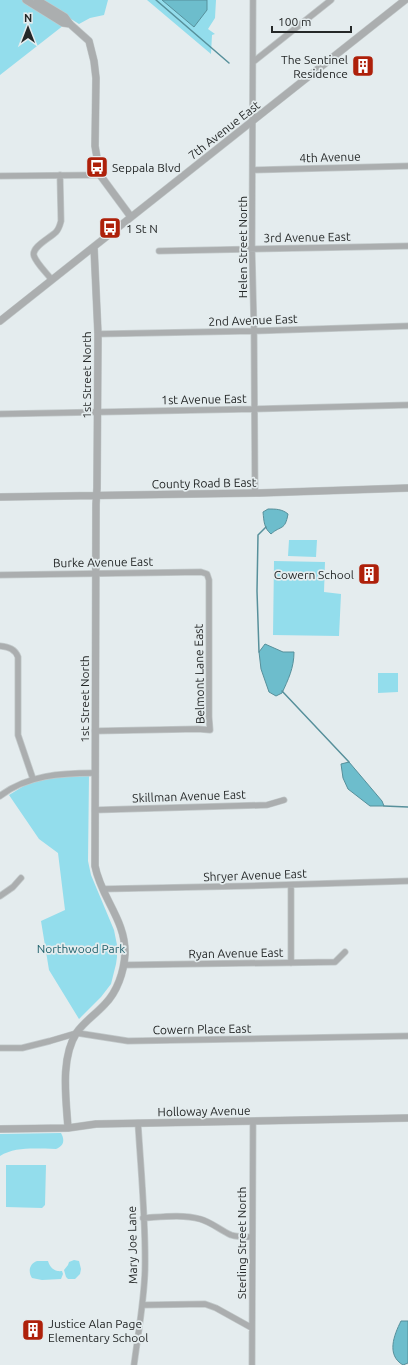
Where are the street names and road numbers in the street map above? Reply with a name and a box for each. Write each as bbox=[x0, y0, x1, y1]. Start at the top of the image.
street label: 7th Avenue East bbox=[186, 98, 263, 162]
street label: 4th Avenue bbox=[299, 149, 361, 165]
street label: Helen Street North bbox=[236, 196, 249, 298]
street label: 3rd Avenue East bbox=[263, 230, 351, 244]
street label: 2nd Avenue East bbox=[208, 312, 298, 328]
street label: 1st Street North bbox=[80, 331, 93, 419]
street label: 1st Avenue East bbox=[161, 392, 247, 406]
street label: County Road B East bbox=[151, 476, 257, 490]
street label: Burke Avenue East bbox=[53, 555, 154, 569]
street label: Belmont Lane East bbox=[192, 623, 206, 724]
street label: 1st Street North bbox=[78, 655, 91, 743]
street label: Skillman Avenue East bbox=[132, 788, 246, 804]
street label: Shryer Avenue East bbox=[203, 867, 307, 883]
street label: Ryan Avenue East bbox=[188, 946, 284, 960]
street label: Cowern Place East bbox=[153, 1022, 252, 1036]
street label: Holloway Avenue bbox=[157, 1104, 251, 1118]
street label: Sterling Street North bbox=[235, 1187, 248, 1299]
street label: Mary Joe Lane bbox=[125, 1206, 139, 1284]

